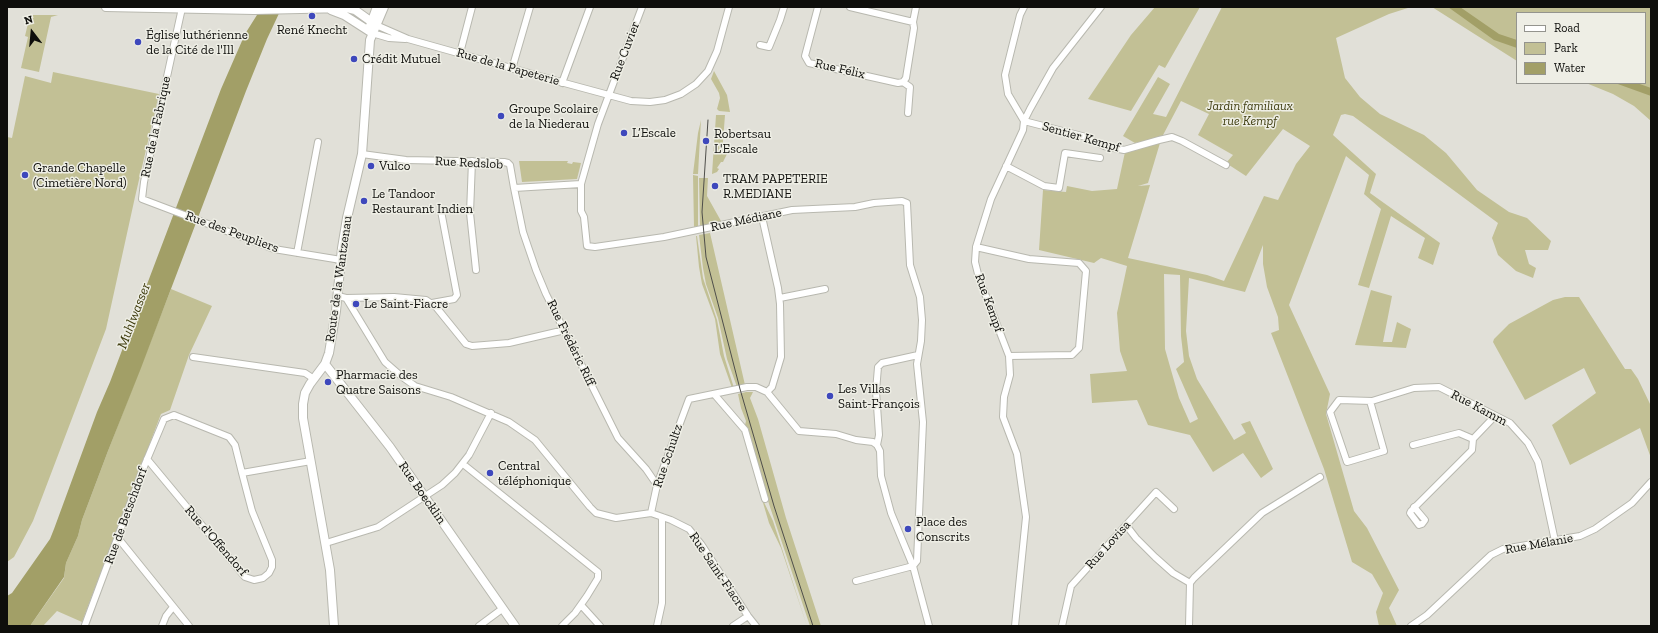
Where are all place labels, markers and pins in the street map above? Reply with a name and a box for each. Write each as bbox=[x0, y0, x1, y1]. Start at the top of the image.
marker: René Knecht bbox=[307, 11, 317, 21]
place label: René Knecht bbox=[277, 22, 347, 38]
place label: Église luthérienne de la Cité de l'Ill bbox=[146, 27, 248, 58]
marker: Église luthérienne de la Cité de l'Ill bbox=[133, 37, 143, 47]
place label: Crédit Mutuel bbox=[362, 51, 441, 67]
marker: Crédit Mutuel bbox=[349, 54, 359, 64]
place label: Groupe Scolaire de la Niederau bbox=[509, 101, 598, 132]
marker: Groupe Scolaire de la Niederau bbox=[496, 111, 506, 121]
place label: L’Escale bbox=[632, 125, 676, 141]
place label: Robertsau L'Escale bbox=[714, 126, 771, 157]
marker: L’Escale bbox=[619, 128, 629, 138]
marker: Robertsau L'Escale bbox=[701, 136, 711, 146]
place label: Vulco bbox=[379, 158, 410, 174]
place label: Grande Chapelle (Cimetière Nord) bbox=[33, 160, 126, 191]
marker: Vulco bbox=[366, 161, 376, 171]
marker: Grande Chapelle (Cimetière Nord) bbox=[20, 170, 30, 180]
place label: TRAM PAPETERIE R.MEDIANE bbox=[723, 171, 828, 202]
marker: TRAM PAPETERIE R.MEDIANE bbox=[710, 181, 720, 191]
place label: Le Tandoor Restaurant Indien bbox=[372, 186, 473, 217]
marker: Le Tandoor Restaurant Indien bbox=[359, 196, 369, 206]
place label: Le Saint-Fiacre bbox=[364, 296, 448, 312]
marker: Le Saint-Fiacre bbox=[351, 299, 361, 309]
place label: Pharmacie des Quatre Saisons bbox=[336, 367, 421, 398]
marker: Pharmacie des Quatre Saisons bbox=[323, 377, 333, 387]
place label: Les Villas Saint-François bbox=[838, 381, 920, 412]
marker: Les Villas Saint-François bbox=[825, 391, 835, 401]
place label: Central téléphonique bbox=[498, 458, 571, 489]
marker: Central téléphonique bbox=[485, 468, 495, 478]
place label: Place des Conscrits bbox=[916, 514, 970, 545]
marker: Place des Conscrits bbox=[903, 524, 913, 534]

